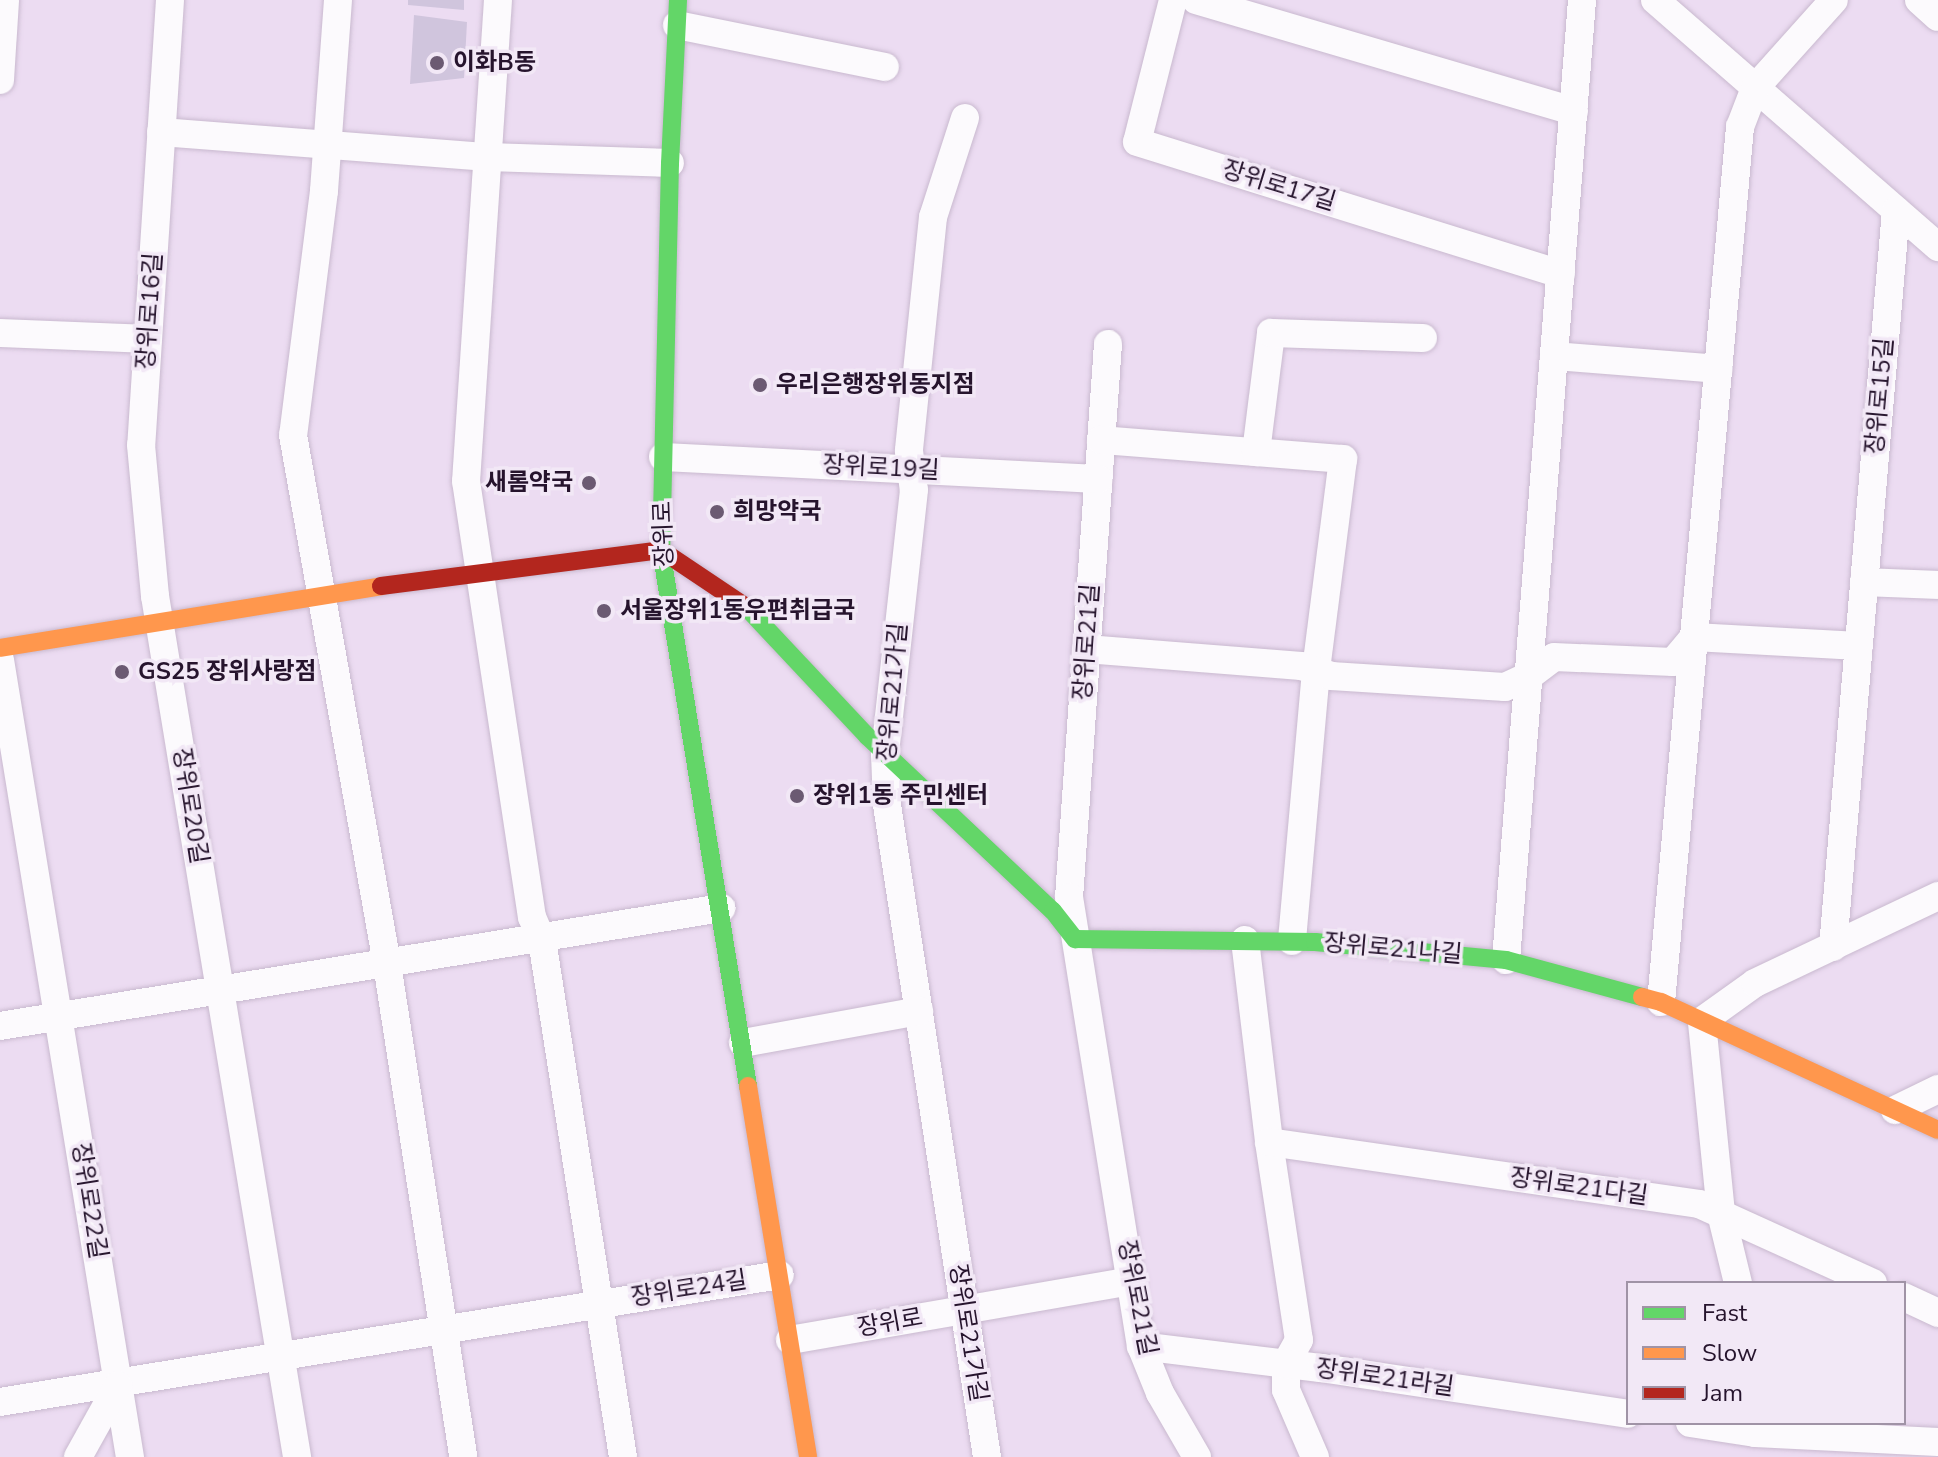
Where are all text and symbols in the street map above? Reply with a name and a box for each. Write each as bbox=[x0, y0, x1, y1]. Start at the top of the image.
place label: 이화B동 bbox=[453, 49, 536, 77]
marker: 이화B동 bbox=[428, 54, 446, 72]
street label: 장위로17길 bbox=[1219, 155, 1339, 217]
street label: 장위로16길 bbox=[132, 252, 168, 370]
street label: 장위로15길 bbox=[1861, 336, 1899, 456]
place label: 우리은행장위동지점 bbox=[776, 371, 975, 399]
marker: 우리은행장위동지점 bbox=[751, 376, 769, 394]
street label: 장위로19길 bbox=[822, 451, 940, 485]
place label: 새롬약국 bbox=[485, 469, 573, 497]
marker: 새롬약국 bbox=[580, 474, 598, 492]
place label: 희망약국 bbox=[733, 498, 821, 526]
street label: 장위로 bbox=[648, 500, 680, 568]
marker: 희망약국 bbox=[708, 503, 726, 521]
street label: 장위로21길 bbox=[1069, 583, 1105, 701]
place label: 서울장위1동우편취급국 bbox=[620, 597, 855, 625]
marker: 서울장위1동우편취급국 bbox=[595, 602, 613, 620]
street label: 장위로21가길 bbox=[873, 621, 913, 763]
place label: GS25 장위사랑점 bbox=[138, 658, 316, 686]
marker: GS25 장위사랑점 bbox=[113, 663, 131, 681]
street label: 장위로20길 bbox=[167, 746, 213, 866]
place label: 장위1동 주민센터 bbox=[813, 782, 988, 810]
marker: 장위1동 주민센터 bbox=[788, 787, 806, 805]
street label: 장위로21나길 bbox=[1322, 929, 1464, 969]
street label: 장위로22길 bbox=[66, 1141, 112, 1261]
street label: 장위로21다길 bbox=[1508, 1163, 1650, 1211]
street label: 장위로21길 bbox=[1112, 1238, 1162, 1358]
street label: 장위로21가길 bbox=[943, 1262, 993, 1404]
street label: 장위로24길 bbox=[629, 1266, 749, 1312]
legend bbox=[1626, 1281, 1906, 1425]
text: Fast bbox=[1702, 1297, 1747, 1329]
street label: 장위로 bbox=[855, 1303, 925, 1343]
text: Slow bbox=[1702, 1337, 1757, 1369]
street label: 장위로21라길 bbox=[1314, 1354, 1456, 1402]
text: Jam bbox=[1702, 1377, 1743, 1409]

